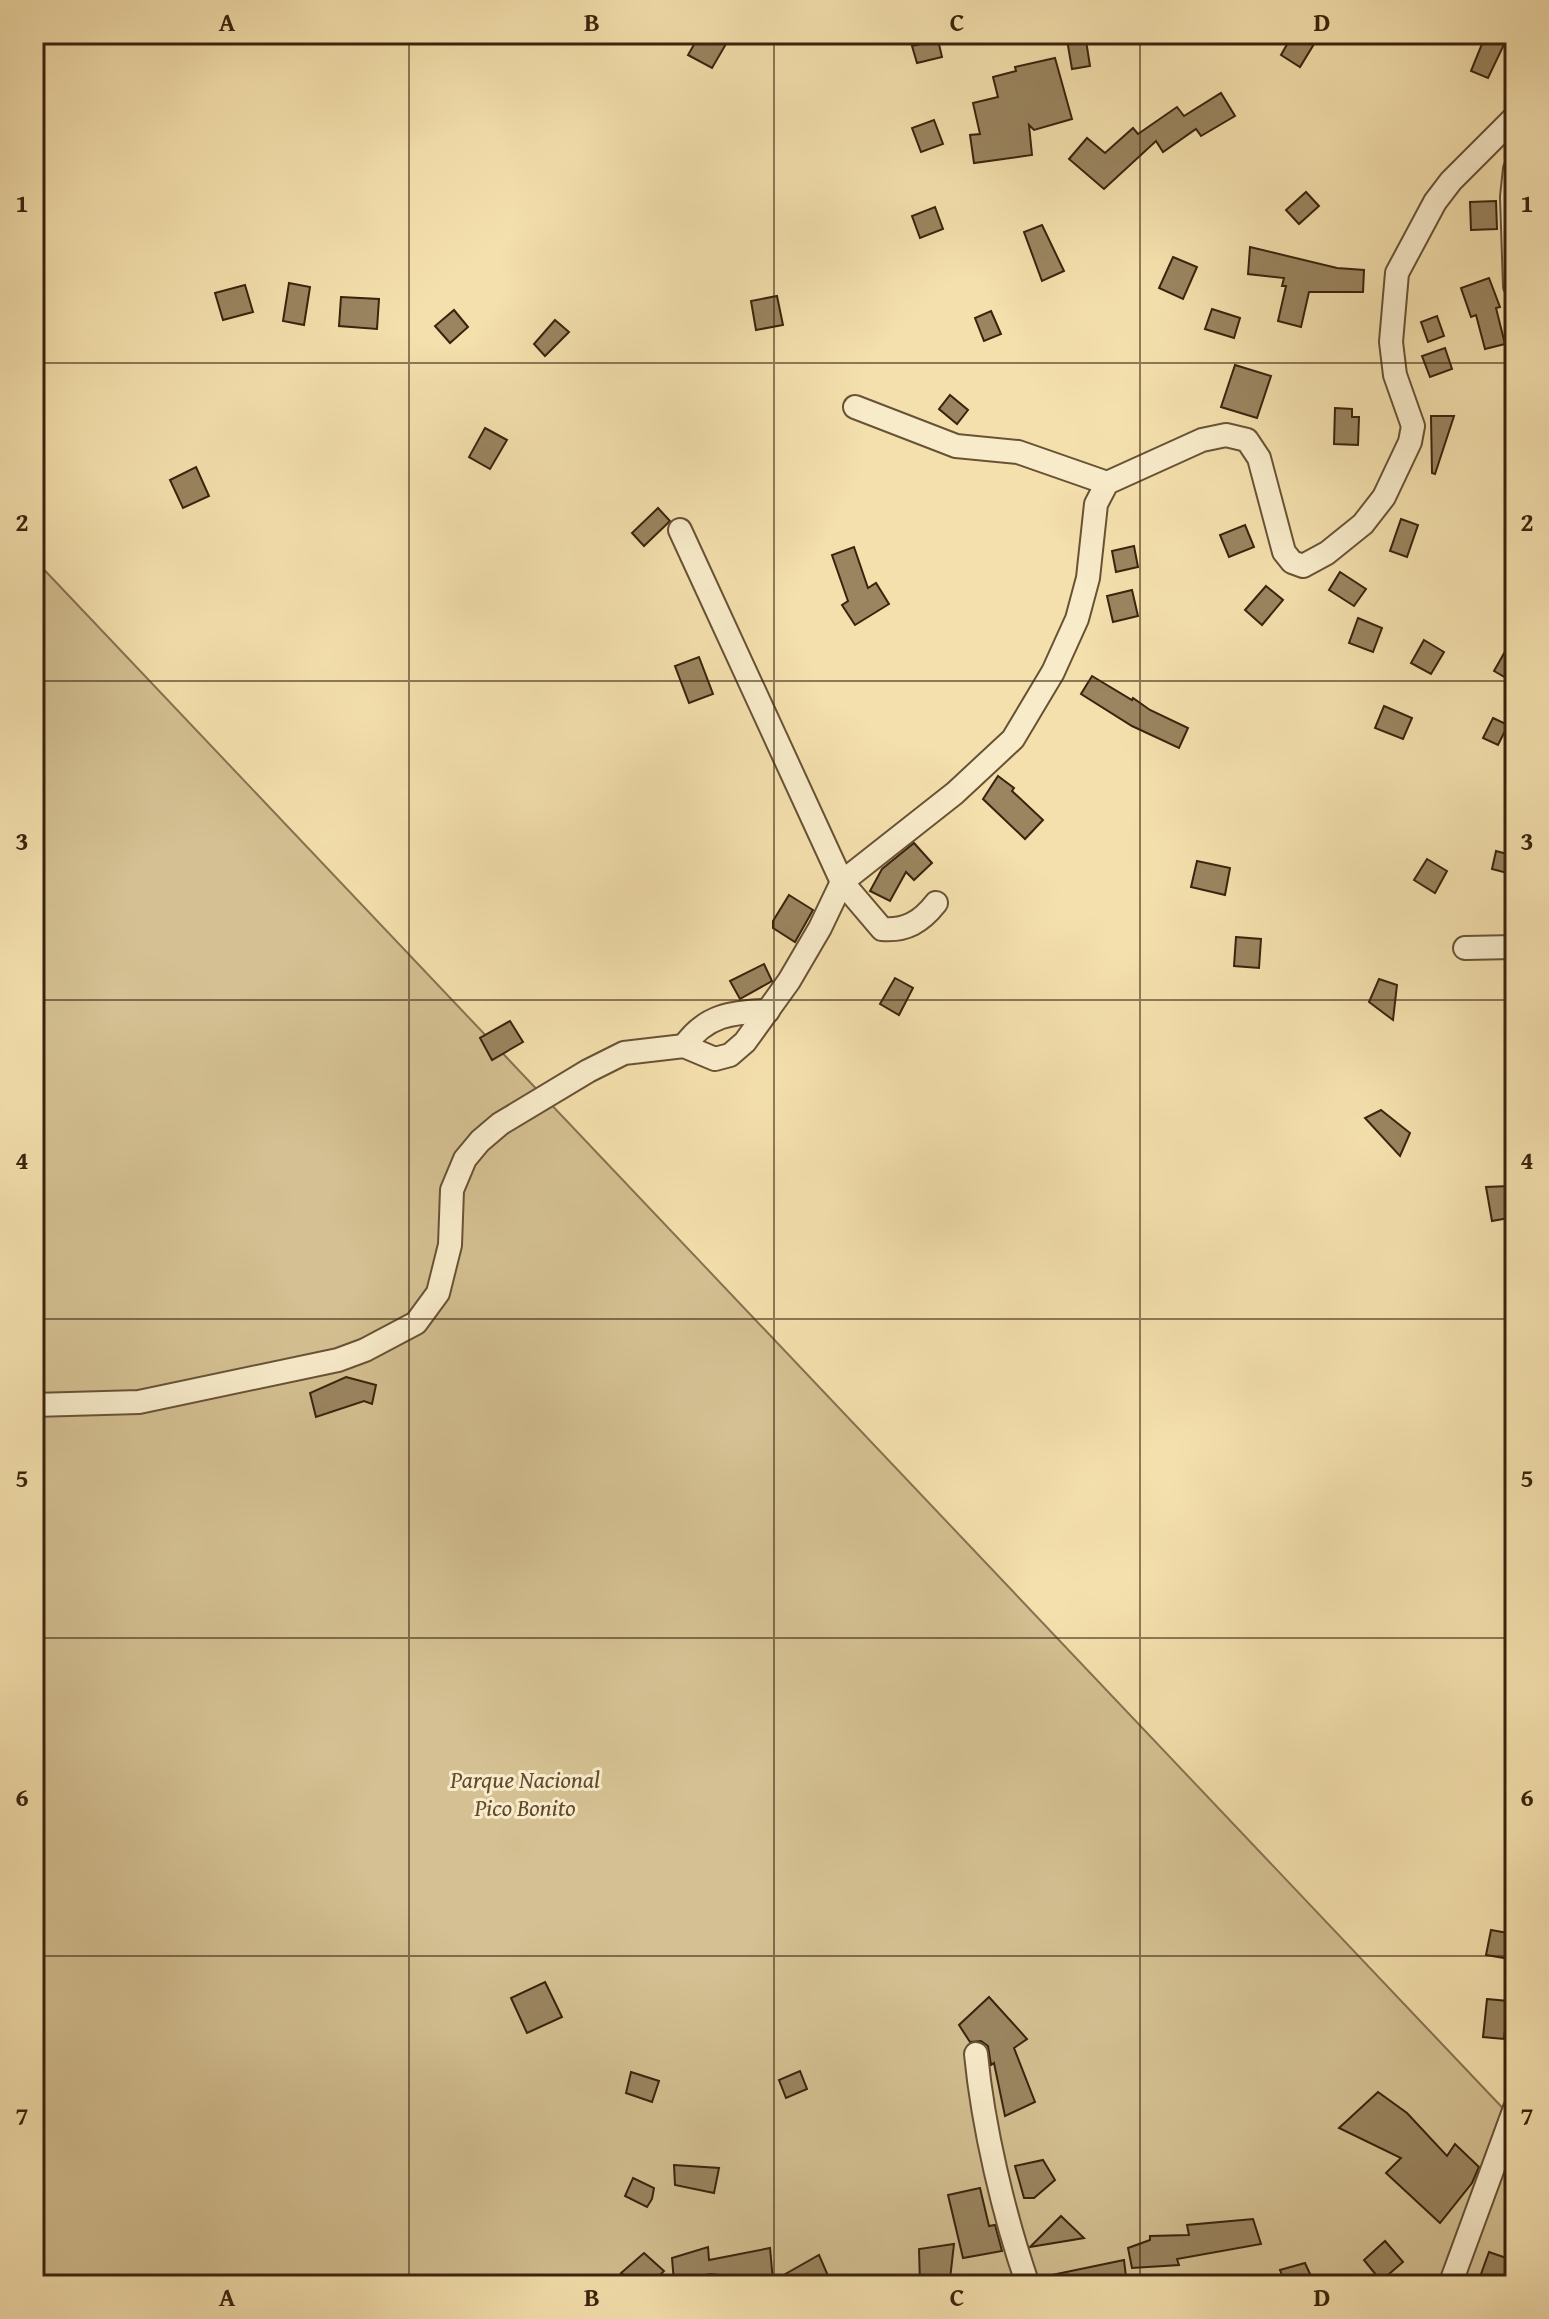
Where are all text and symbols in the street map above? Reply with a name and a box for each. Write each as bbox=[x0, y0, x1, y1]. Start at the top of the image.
text: A bbox=[219, 2, 236, 41]
text: B bbox=[584, 2, 600, 41]
text: C bbox=[950, 2, 964, 41]
text: D bbox=[1314, 2, 1330, 41]
text: 1 bbox=[15, 183, 29, 222]
text: 1 bbox=[1520, 183, 1534, 222]
text: 2 bbox=[15, 502, 29, 541]
text: 2 bbox=[1520, 502, 1534, 541]
text: 3 bbox=[15, 821, 29, 860]
text: 3 bbox=[1520, 821, 1534, 860]
text: 4 bbox=[15, 1140, 29, 1179]
text: 4 bbox=[1520, 1140, 1534, 1179]
text: 5 bbox=[15, 1458, 29, 1497]
text: 5 bbox=[1520, 1458, 1534, 1497]
park label: Parque Nacional Pico Bonito bbox=[449, 1762, 600, 1825]
text: 6 bbox=[15, 1777, 29, 1816]
text: 6 bbox=[1520, 1777, 1534, 1816]
text: 7 bbox=[15, 2096, 29, 2135]
text: 7 bbox=[1520, 2096, 1534, 2135]
text: A bbox=[219, 2277, 236, 2316]
text: B bbox=[584, 2277, 600, 2316]
text: C bbox=[950, 2277, 964, 2316]
text: D bbox=[1314, 2277, 1330, 2316]

